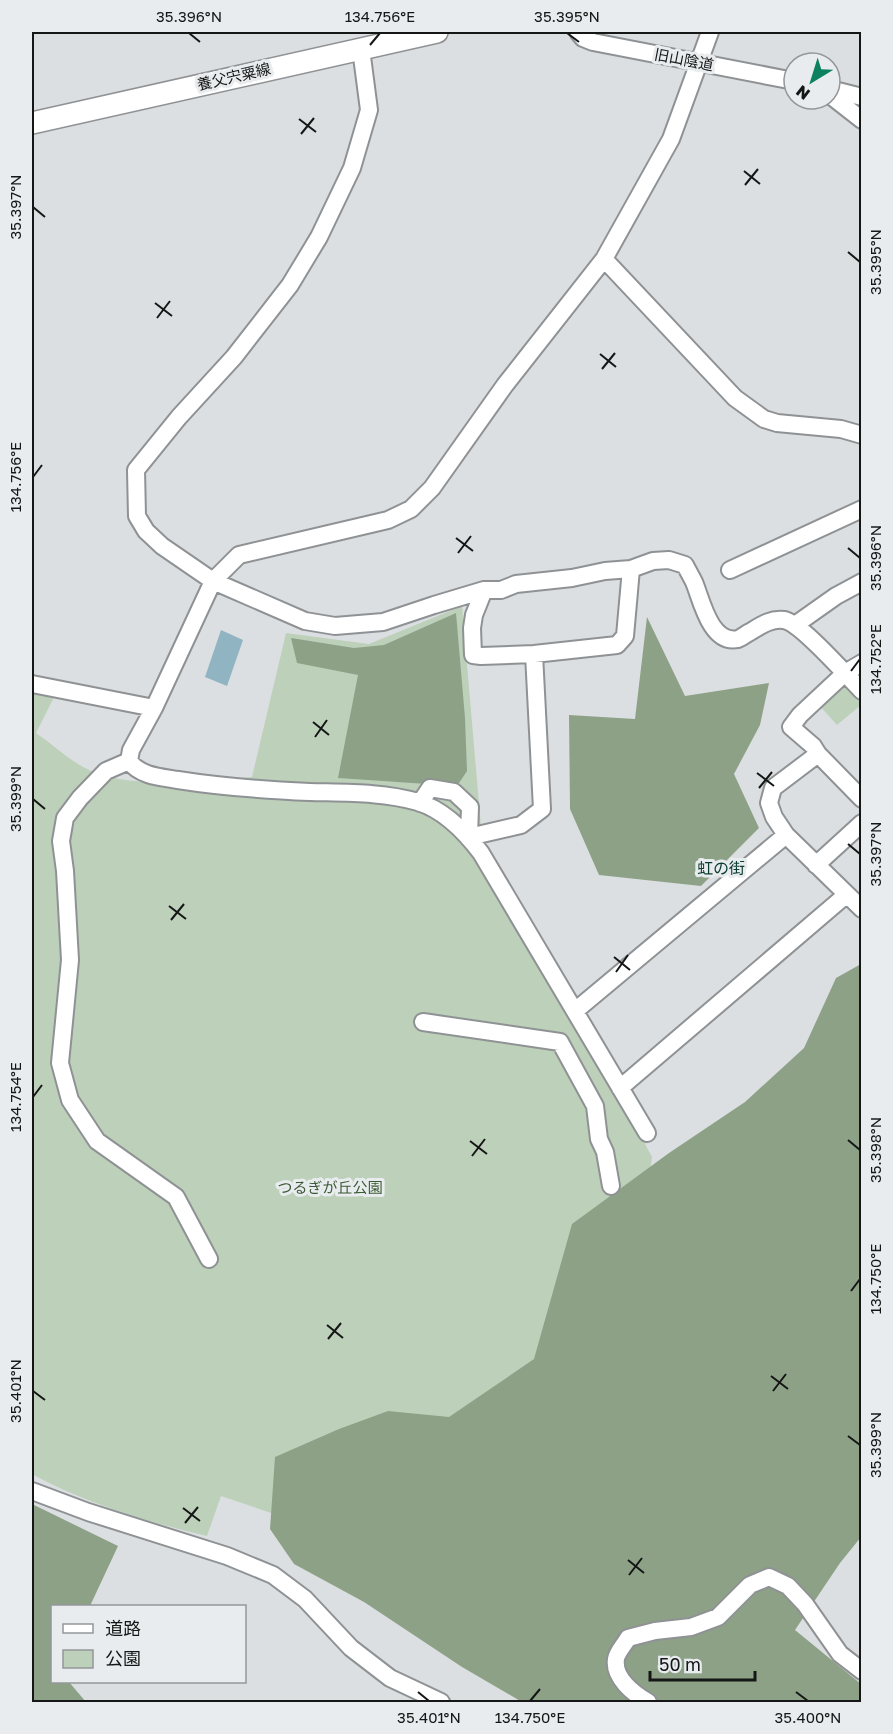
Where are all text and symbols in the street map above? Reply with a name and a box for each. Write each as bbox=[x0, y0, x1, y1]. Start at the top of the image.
text: 35.396°N bbox=[156, 7, 222, 25]
text: 134.756°E bbox=[345, 7, 415, 25]
text: 35.395°N bbox=[534, 7, 600, 25]
street label: 旧山陰道 bbox=[653, 44, 715, 74]
north arrow bbox=[782, 51, 842, 111]
street label: 養父宍粟線 bbox=[195, 59, 272, 93]
text: N bbox=[792, 81, 814, 104]
text: 35.397°N bbox=[6, 174, 24, 240]
text: 35.395°N bbox=[866, 229, 884, 295]
text: 134.756°E bbox=[6, 442, 24, 512]
text: 35.396°N bbox=[866, 525, 884, 591]
text: 134.752°E bbox=[866, 624, 884, 694]
text: 35.399°N bbox=[6, 766, 24, 832]
text: 35.397°N bbox=[866, 821, 884, 887]
district label: 虹の街 bbox=[697, 858, 745, 878]
text: 134.754°E bbox=[6, 1062, 24, 1132]
text: 35.398°N bbox=[866, 1117, 884, 1183]
park label: つるぎが丘公園 bbox=[277, 1178, 383, 1196]
text: 134.750°E bbox=[866, 1244, 884, 1314]
text: 35.401°N bbox=[6, 1359, 24, 1423]
text: 35.399°N bbox=[866, 1412, 884, 1478]
legend bbox=[51, 1605, 246, 1683]
text: 道路 bbox=[105, 1617, 141, 1639]
scale bar bbox=[650, 1644, 755, 1682]
text: 公園 bbox=[105, 1647, 141, 1669]
text: 50 m bbox=[659, 1653, 701, 1675]
text: 35.401°N bbox=[397, 1708, 461, 1726]
text: 134.750°E bbox=[495, 1708, 565, 1726]
text: 35.400°N bbox=[775, 1708, 841, 1726]

